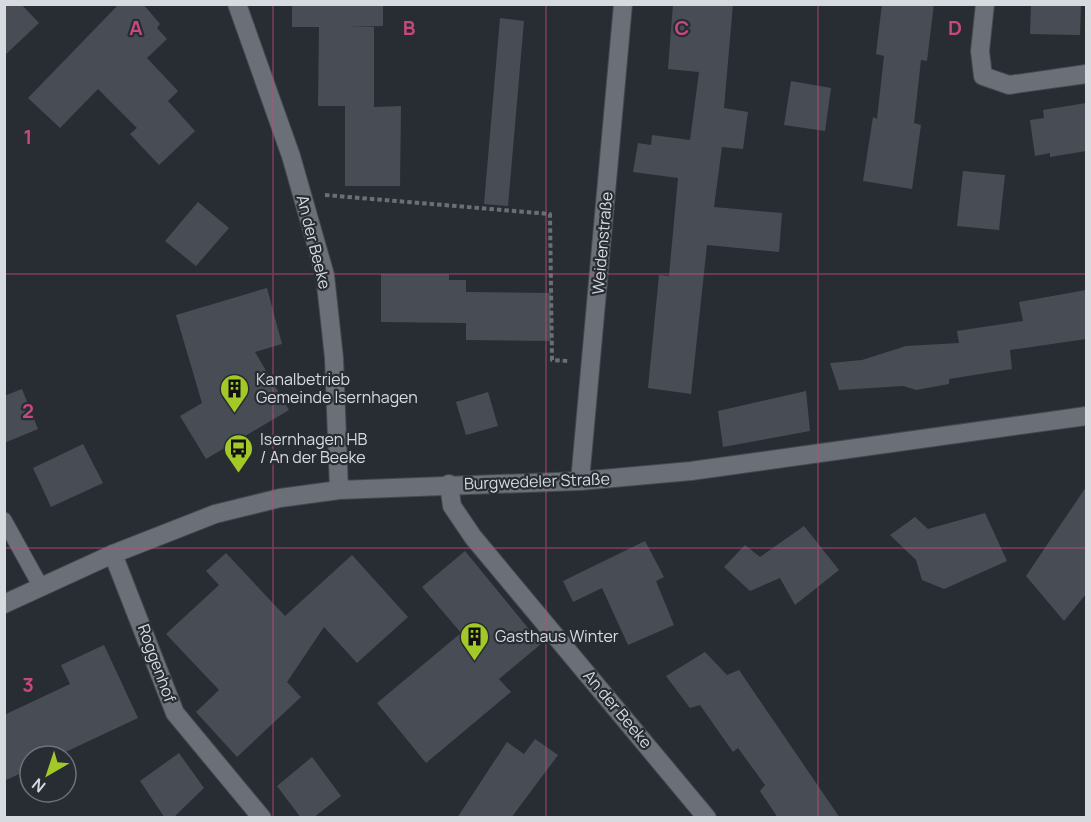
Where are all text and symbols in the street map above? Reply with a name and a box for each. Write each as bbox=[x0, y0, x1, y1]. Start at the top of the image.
text: A bbox=[129, 14, 143, 41]
text: B bbox=[403, 14, 416, 41]
text: C bbox=[675, 14, 689, 41]
text: D bbox=[948, 14, 962, 41]
text: 1 bbox=[24, 123, 32, 150]
street label: Weidenstraße bbox=[587, 191, 617, 295]
street label: An der Beeke bbox=[292, 193, 336, 291]
place label: Kanalbetrieb Gemeinde Isernhagen bbox=[256, 368, 418, 408]
building icon: Kanalbetrieb Gemeinde Isernhagen bbox=[219, 372, 251, 414]
text: 2 bbox=[22, 397, 34, 424]
place label: Isernhagen HB / An der Beeke bbox=[260, 428, 367, 468]
bus stop icon: Isernhagen HB / An der Beeke bbox=[223, 432, 255, 474]
street label: Burgwedeler Straße bbox=[464, 467, 610, 495]
building icon: Gasthaus Winter bbox=[458, 620, 490, 662]
street label: Roggenhof bbox=[133, 621, 181, 705]
place label: Gasthaus Winter bbox=[495, 625, 619, 647]
street label: An der Beeke bbox=[579, 665, 657, 753]
text: 3 bbox=[22, 671, 34, 698]
north arrow bbox=[18, 744, 78, 804]
text: N bbox=[27, 773, 50, 798]

